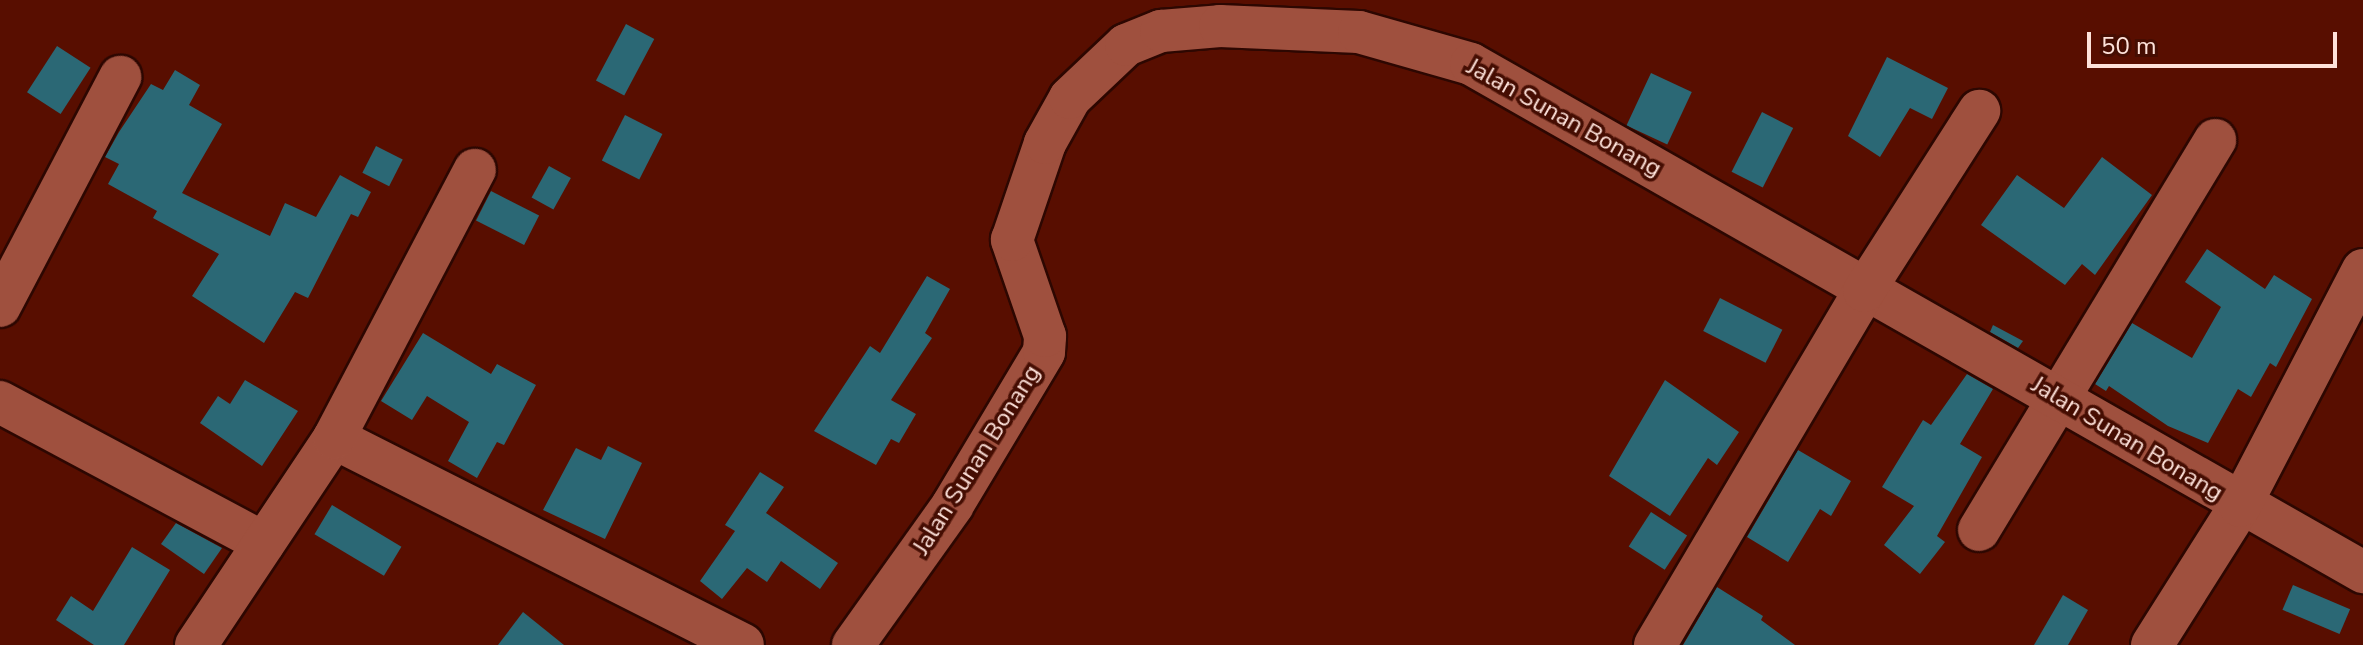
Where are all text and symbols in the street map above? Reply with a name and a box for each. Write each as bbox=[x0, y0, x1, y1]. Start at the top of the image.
scale bar bbox=[2091, 16, 2341, 66]
text: 50 m bbox=[2101, 30, 2157, 62]
street label: Jalan Sunan Bonang bbox=[1462, 53, 1666, 183]
street label: Jalan Sunan Bonang bbox=[907, 360, 1047, 560]
street label: Jalan Sunan Bonang bbox=[2026, 370, 2228, 508]

